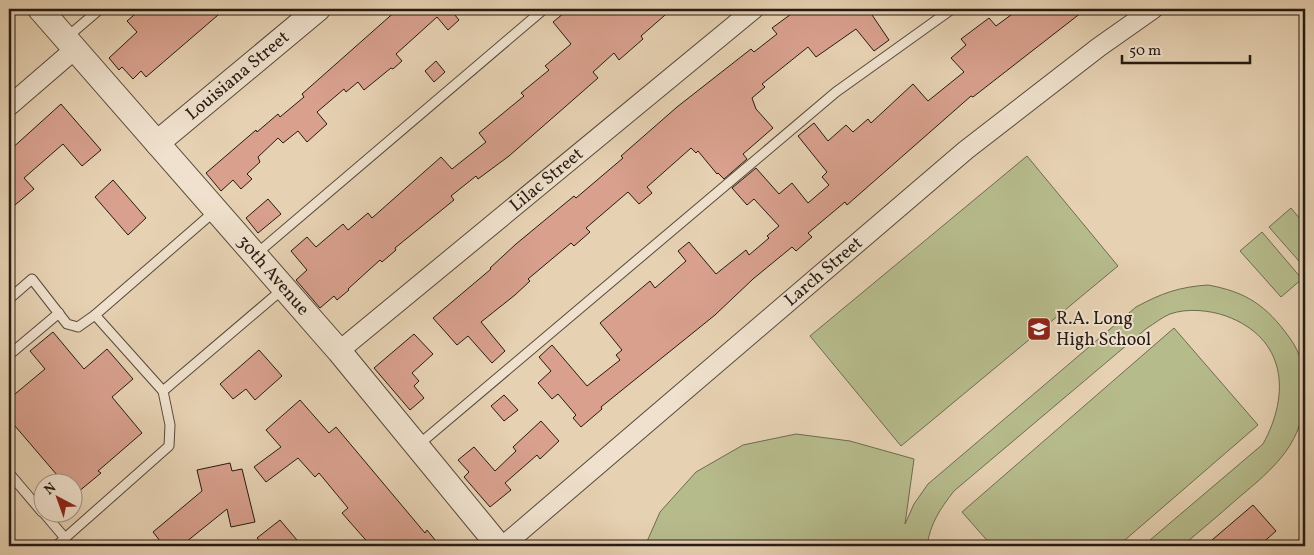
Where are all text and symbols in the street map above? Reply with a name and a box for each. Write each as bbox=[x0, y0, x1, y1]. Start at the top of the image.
street label: Louisiana Street bbox=[181, 25, 295, 126]
scale bar bbox=[1122, 32, 1249, 64]
text: 50 m bbox=[1129, 41, 1161, 62]
street label: Lilac Street bbox=[504, 142, 589, 218]
street label: 30th Avenue bbox=[231, 230, 315, 321]
street label: Larch Street bbox=[779, 231, 868, 312]
place label: R.A. Long High School bbox=[1056, 307, 1151, 353]
school or university icon: R.A. Long High School bbox=[1026, 316, 1052, 342]
north arrow bbox=[32, 472, 82, 522]
text: N bbox=[40, 479, 61, 500]

